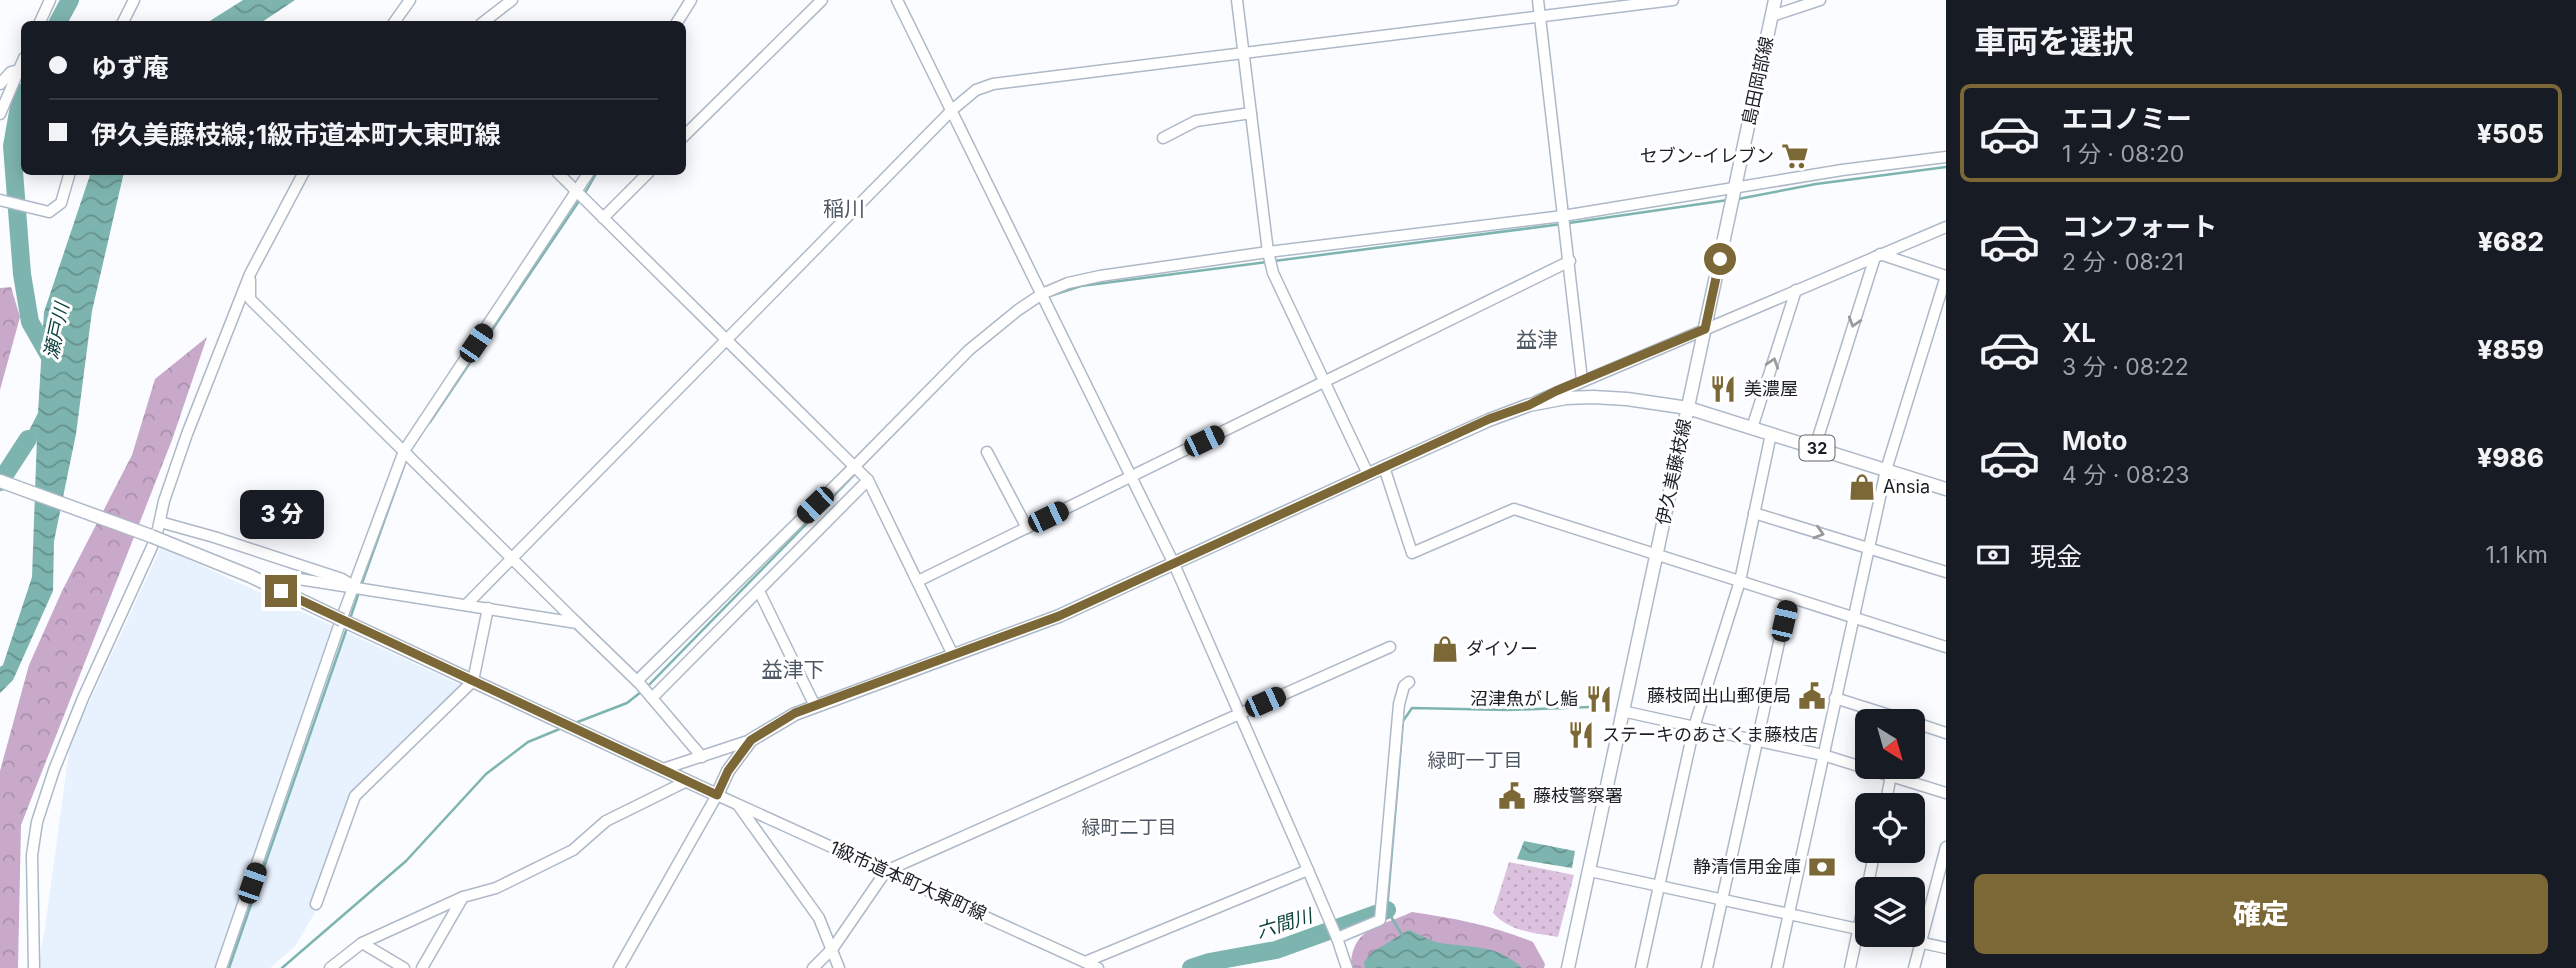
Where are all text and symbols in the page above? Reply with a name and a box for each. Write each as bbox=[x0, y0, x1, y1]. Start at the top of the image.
text: 車両を選択 bbox=[1974, 22, 2134, 61]
street label: 島田岡部線 bbox=[1738, 35, 1777, 127]
text: ゆず庵 bbox=[91, 52, 169, 83]
icon: car bbox=[1978, 102, 2041, 165]
text: エコノミー bbox=[2062, 103, 2192, 134]
text: ¥505 bbox=[2477, 118, 2544, 149]
text: 伊久美藤枝線;1級市道本町大東町線 bbox=[91, 119, 501, 150]
text: 1 分 · 08:20 bbox=[2062, 140, 2184, 168]
supermarket icon: セブン-イレブン bbox=[1780, 141, 1810, 171]
place label: セブン-イレブン bbox=[1640, 145, 1774, 166]
district label: 稲川 bbox=[823, 196, 865, 221]
icon: car bbox=[1978, 210, 2041, 273]
text: コンフォート bbox=[2062, 211, 2217, 242]
text: ¥682 bbox=[2478, 226, 2544, 257]
route start bbox=[1704, 243, 1736, 275]
text: 2 分 · 08:21 bbox=[2062, 248, 2184, 276]
water label: 瀬戸川 bbox=[39, 299, 74, 361]
one-way arrow bbox=[1848, 315, 1863, 327]
text: XL bbox=[2062, 317, 2096, 348]
icon: car bbox=[1978, 318, 2041, 381]
car bbox=[456, 320, 497, 366]
district label: 益津 bbox=[1516, 327, 1558, 352]
text: ¥859 bbox=[2478, 334, 2544, 365]
text: 3 分 · 08:22 bbox=[2062, 353, 2189, 381]
one-way arrow bbox=[1764, 358, 1779, 370]
restaurant icon: 美濃屋 bbox=[1708, 374, 1738, 404]
place label: 美濃屋 bbox=[1744, 378, 1798, 399]
street label: 伊久美藤枝線 bbox=[1652, 417, 1695, 527]
car bbox=[1181, 422, 1228, 460]
text: Moto bbox=[2062, 425, 2127, 456]
icon: car bbox=[1978, 426, 2041, 489]
road number: 32 bbox=[1800, 436, 1834, 461]
text: ¥986 bbox=[2477, 442, 2544, 473]
text: 4 分 · 08:23 bbox=[2062, 461, 2190, 489]
shop icon: Ansia bbox=[1847, 472, 1877, 502]
place label: Ansia bbox=[1883, 476, 1930, 497]
car bbox=[793, 483, 838, 527]
callout: 3 分 bbox=[239, 490, 323, 538]
car bbox=[1025, 498, 1072, 536]
text: 3 分 bbox=[260, 500, 304, 528]
one-way arrow bbox=[1813, 525, 1825, 539]
icon: cash bbox=[1974, 536, 2012, 574]
text: 現金 bbox=[2030, 541, 2082, 572]
text: 1.1 km bbox=[2485, 541, 2548, 569]
route end bbox=[265, 575, 297, 607]
car bbox=[1770, 598, 1799, 644]
shop icon: ダイソー bbox=[1430, 634, 1460, 664]
place label: ダイソー bbox=[1466, 638, 1538, 659]
district label: 益津下 bbox=[762, 657, 825, 682]
public building icon: 藤枝岡出山郵便局 bbox=[1797, 681, 1827, 711]
car bbox=[1242, 684, 1289, 720]
restaurant icon: 沼津魚がし鮨 bbox=[1584, 684, 1614, 714]
place label: 藤枝岡出山郵便局 bbox=[1647, 685, 1791, 706]
place label: 沼津魚がし鮨 bbox=[1470, 688, 1578, 709]
north arrow bbox=[1855, 709, 1925, 779]
map controls bbox=[1855, 709, 1925, 947]
restaurant icon: ステーキのあさくま藤枝店 bbox=[1566, 720, 1596, 750]
place label: ステーキのあさくま藤枝店 bbox=[1602, 724, 1818, 745]
district label: 緑町一丁目 bbox=[1427, 749, 1523, 772]
public building icon: 藤枝警察署 bbox=[1497, 781, 1527, 811]
place label: 藤枝警察署 bbox=[1533, 785, 1623, 806]
button: locate bbox=[1855, 793, 1925, 863]
district label: 緑町二丁目 bbox=[1081, 816, 1177, 839]
street label: 1級市道本町大東町線 bbox=[827, 837, 990, 925]
bank icon: 静清信用金庫 bbox=[1807, 852, 1837, 882]
place label: 静清信用金庫 bbox=[1693, 856, 1801, 877]
car bbox=[236, 860, 269, 906]
button: 確定 bbox=[1974, 874, 2548, 954]
button: layers bbox=[1855, 877, 1925, 947]
water label: 六間川 bbox=[1254, 904, 1317, 943]

